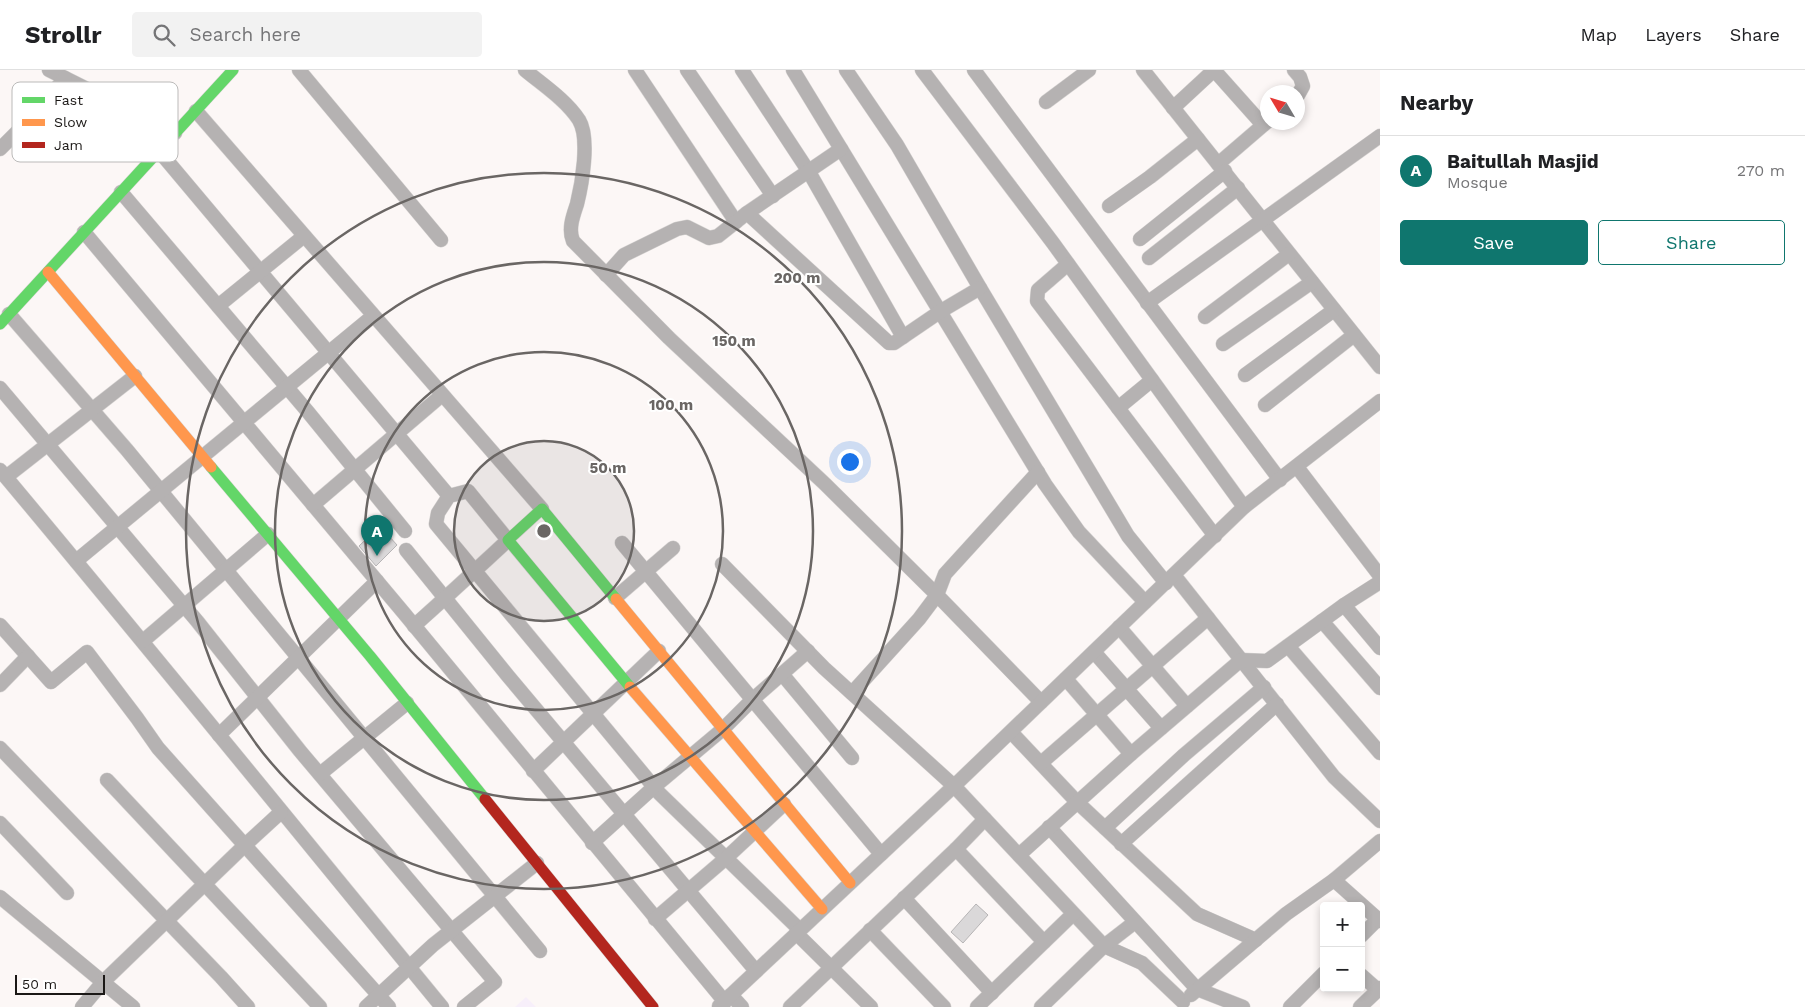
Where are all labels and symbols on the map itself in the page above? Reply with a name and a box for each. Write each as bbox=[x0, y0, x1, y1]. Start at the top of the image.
legend bbox=[12, 82, 178, 162]
north arrow bbox=[1260, 85, 1305, 130]
text: Fast bbox=[54, 92, 83, 108]
text: Slow bbox=[54, 114, 87, 130]
text: Jam bbox=[54, 137, 83, 153]
text: 200 m bbox=[774, 269, 820, 287]
text: 150 m bbox=[712, 332, 756, 350]
text: 100 m bbox=[649, 396, 693, 414]
your location bbox=[837, 449, 863, 475]
text: 50 m bbox=[590, 459, 626, 477]
pin: A bbox=[361, 515, 393, 556]
centre of rings bbox=[535, 522, 553, 540]
scale bar bbox=[15, 972, 105, 995]

